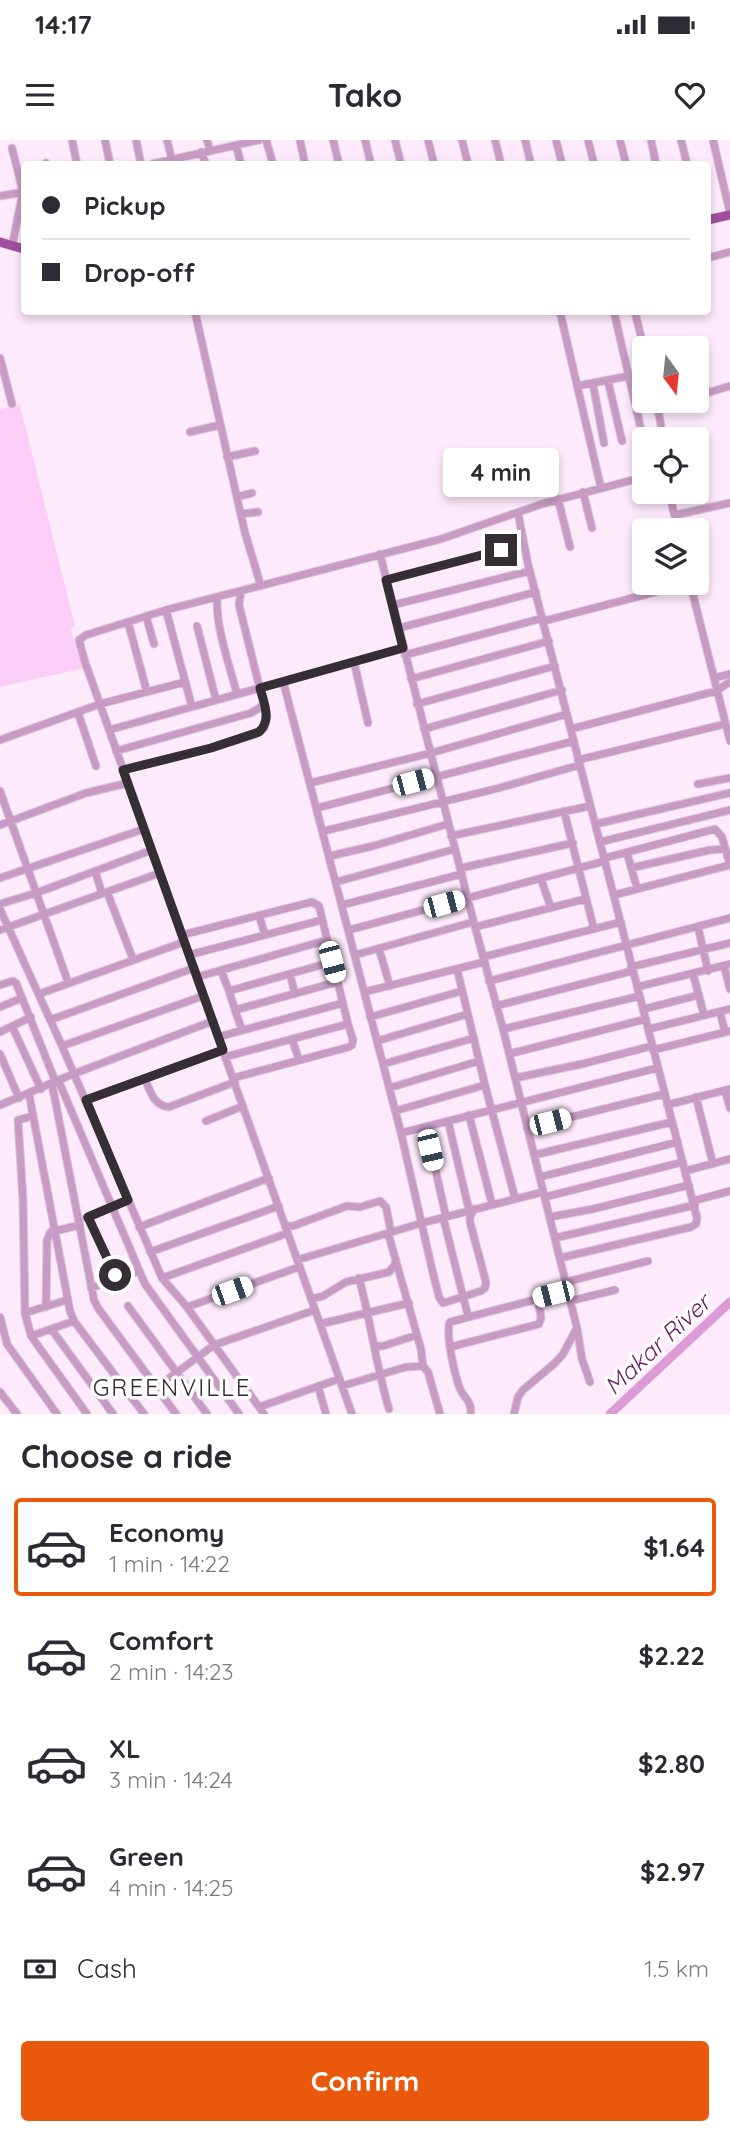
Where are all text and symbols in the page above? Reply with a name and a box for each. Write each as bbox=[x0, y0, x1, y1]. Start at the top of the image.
text: 14:17 bbox=[35, 8, 92, 41]
text: Tako bbox=[328, 75, 402, 115]
icon: menu bbox=[21, 76, 59, 114]
icon: heart bbox=[671, 76, 709, 114]
text: Pickup bbox=[84, 189, 166, 222]
text: Drop-off bbox=[84, 256, 195, 289]
north arrow bbox=[632, 336, 709, 413]
map controls bbox=[632, 336, 709, 595]
button: locate bbox=[632, 427, 709, 504]
callout: 4 min bbox=[443, 448, 559, 498]
text: 4 min bbox=[471, 458, 531, 487]
button: layers bbox=[632, 518, 709, 595]
route end bbox=[485, 534, 517, 566]
car bbox=[390, 766, 437, 798]
car bbox=[421, 888, 468, 920]
car bbox=[317, 939, 348, 985]
car bbox=[528, 1107, 573, 1137]
car bbox=[416, 1127, 445, 1173]
route start bbox=[99, 1259, 131, 1291]
car bbox=[209, 1274, 256, 1308]
car bbox=[531, 1279, 576, 1309]
water label: Makar River bbox=[598, 1285, 718, 1401]
district label: GREENVILLE bbox=[93, 1372, 251, 1402]
text: Choose a ride bbox=[21, 1436, 233, 1476]
icon: car bbox=[25, 1516, 88, 1579]
text: Economy bbox=[109, 1516, 224, 1549]
text: $1.64 bbox=[643, 1531, 705, 1564]
text: 1 min · 14:22 bbox=[109, 1549, 230, 1578]
icon: car bbox=[25, 1624, 88, 1687]
text: Comfort bbox=[109, 1624, 214, 1657]
text: $2.22 bbox=[639, 1639, 705, 1672]
text: 2 min · 14:23 bbox=[109, 1657, 234, 1686]
icon: car bbox=[25, 1732, 88, 1795]
text: XL bbox=[109, 1732, 141, 1765]
text: $2.80 bbox=[638, 1747, 705, 1780]
text: 3 min · 14:24 bbox=[109, 1765, 233, 1794]
icon: car bbox=[25, 1840, 88, 1903]
text: Green bbox=[109, 1840, 184, 1873]
text: $2.97 bbox=[640, 1855, 705, 1888]
text: 4 min · 14:25 bbox=[109, 1873, 234, 1902]
icon: cash bbox=[21, 1950, 59, 1988]
text: Cash bbox=[77, 1952, 137, 1985]
text: 1.5 km bbox=[644, 1954, 709, 1983]
button: Confirm bbox=[21, 2041, 709, 2121]

